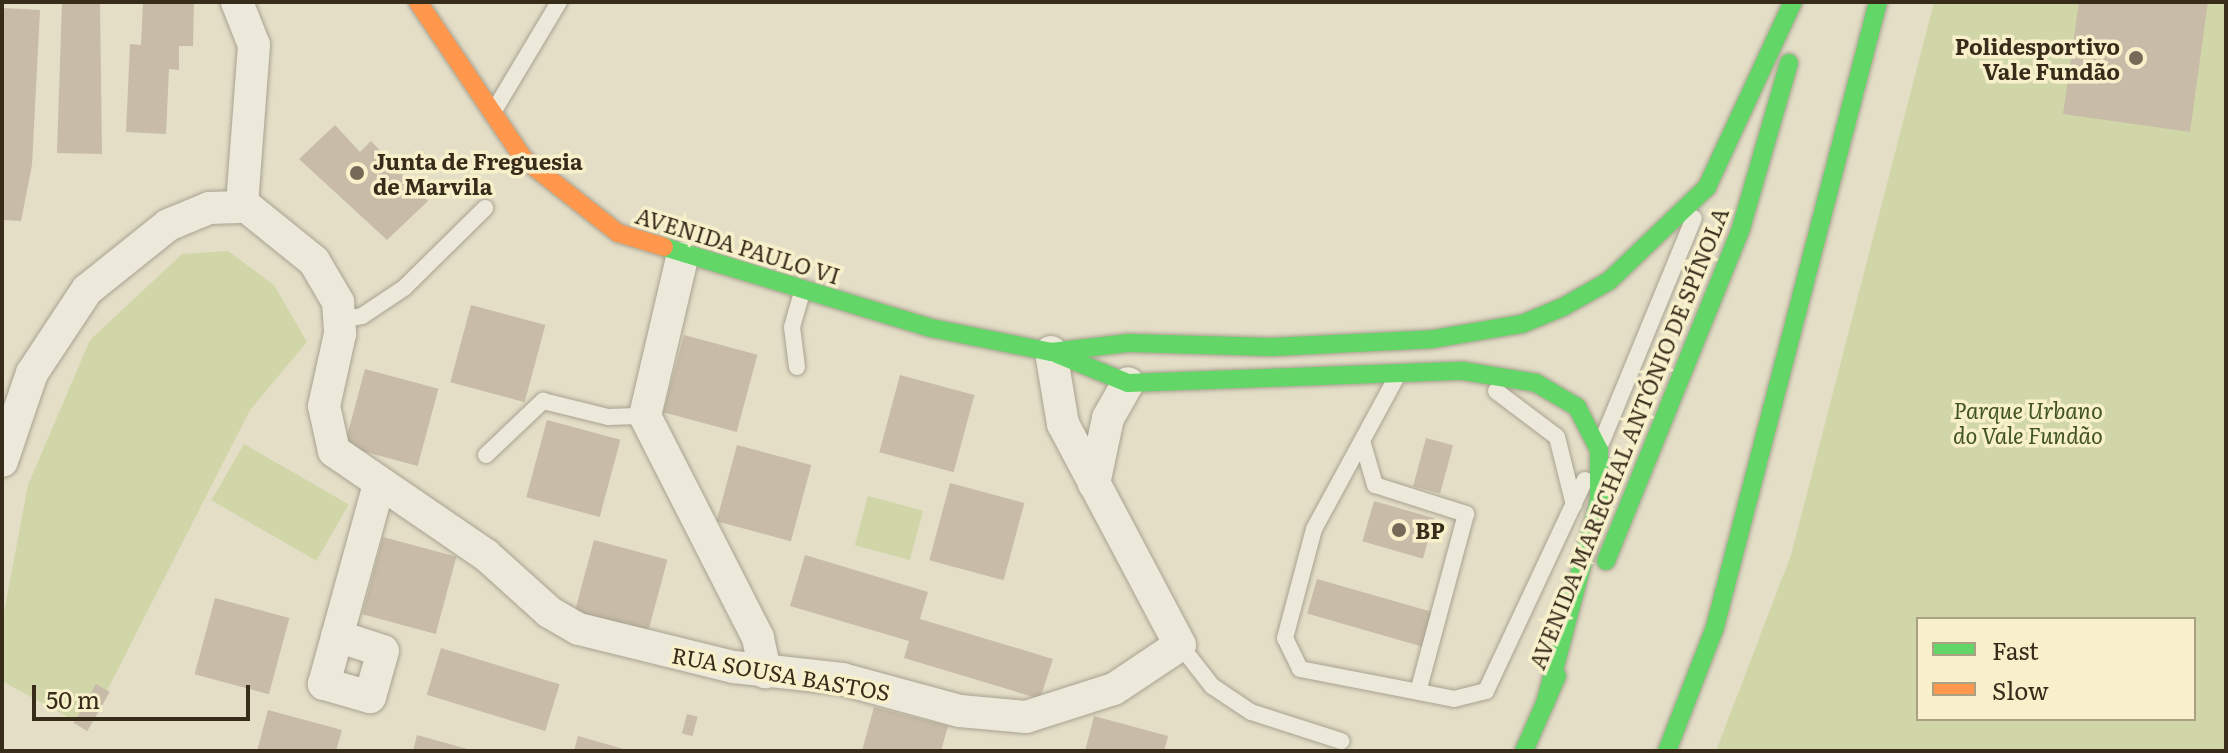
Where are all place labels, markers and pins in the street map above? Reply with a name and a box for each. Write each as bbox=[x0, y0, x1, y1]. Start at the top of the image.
place label: Polidesportivo Vale Fundão bbox=[1955, 32, 2120, 84]
marker: Polidesportivo Vale Fundão bbox=[2127, 49, 2145, 67]
place label: Junta de Freguesia de Marvila bbox=[373, 147, 583, 198]
marker: Junta de Freguesia de Marvila bbox=[348, 164, 366, 182]
place label: BP bbox=[1415, 517, 1445, 543]
marker: BP bbox=[1390, 521, 1408, 539]

